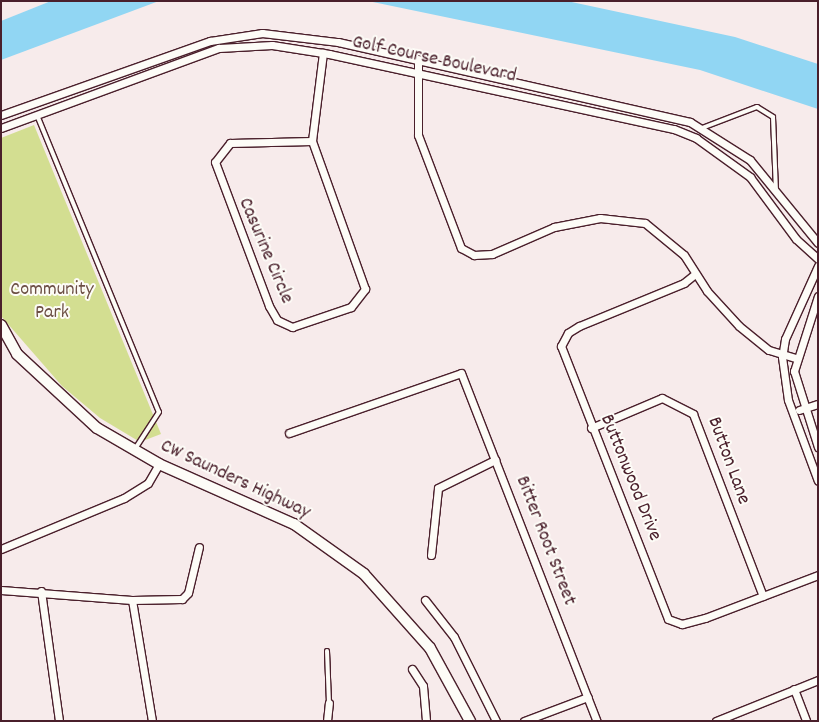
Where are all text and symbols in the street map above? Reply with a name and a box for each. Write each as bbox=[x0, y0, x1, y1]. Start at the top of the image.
street label: Golf Course Boulevard bbox=[350, 31, 518, 89]
street label: Casurine Circle bbox=[232, 195, 298, 307]
park label: Community Park bbox=[10, 278, 94, 325]
street label: Buttonwood Drive bbox=[594, 411, 666, 545]
street label: Button Lane bbox=[701, 414, 755, 508]
street label: CW Saunders Highway bbox=[156, 435, 314, 525]
street label: Bitter Root Street bbox=[509, 473, 581, 609]

